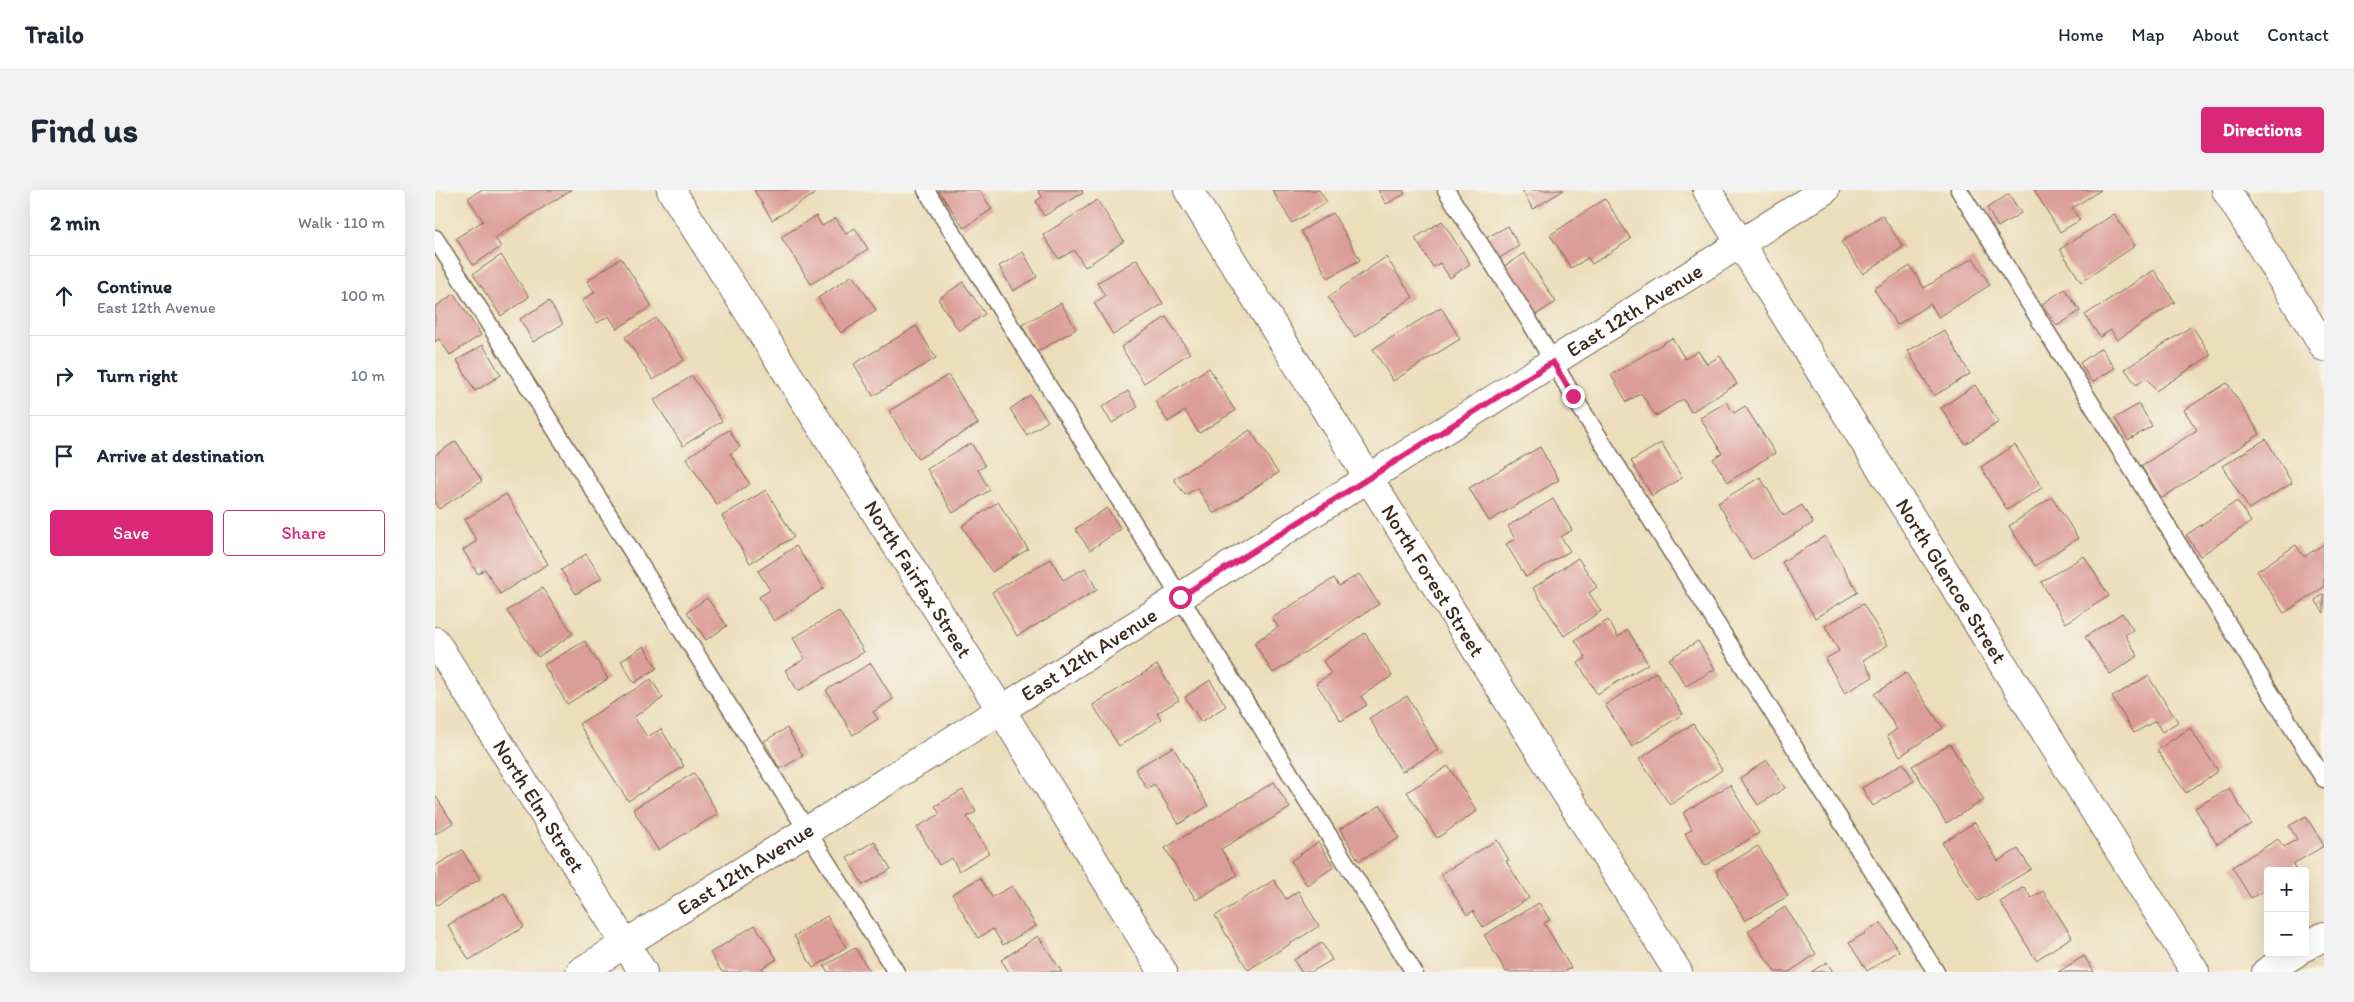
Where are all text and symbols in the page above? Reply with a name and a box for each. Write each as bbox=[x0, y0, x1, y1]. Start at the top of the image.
text: Trailo bbox=[25, 20, 84, 49]
text: Home bbox=[2058, 24, 2104, 46]
text: Map bbox=[2132, 24, 2165, 46]
text: About bbox=[2193, 24, 2239, 46]
text: Contact bbox=[2267, 24, 2329, 46]
button: Directions bbox=[2201, 107, 2324, 153]
text: Find us bbox=[30, 109, 138, 151]
text: 2 min bbox=[50, 210, 100, 235]
text: Walk · 110 m bbox=[298, 213, 385, 232]
street label: East 12th Avenue bbox=[1562, 258, 1707, 362]
text: Continue bbox=[97, 275, 172, 298]
icon: ahead bbox=[50, 282, 78, 310]
text: 100 m bbox=[341, 286, 385, 305]
text: East 12th Avenue bbox=[97, 298, 216, 317]
icon: right bbox=[50, 362, 78, 390]
text: Turn right bbox=[97, 364, 178, 387]
text: 10 m bbox=[351, 366, 385, 385]
route end bbox=[1562, 385, 1585, 408]
icon: arrive bbox=[50, 442, 78, 470]
text: Arrive at destination bbox=[97, 444, 264, 467]
street label: North Glencoe Street bbox=[1891, 494, 2012, 668]
street label: North Fairfax Street bbox=[859, 496, 978, 662]
street label: North Forest Street bbox=[1376, 500, 1490, 661]
button: Save bbox=[50, 510, 213, 556]
button: Share bbox=[223, 510, 385, 556]
route start bbox=[1169, 586, 1192, 609]
street label: East 12th Avenue bbox=[1016, 602, 1161, 706]
street label: North Elm Street bbox=[488, 735, 590, 877]
street label: East 12th Avenue bbox=[672, 817, 818, 920]
map controls bbox=[2264, 867, 2309, 957]
button: + bbox=[2264, 867, 2309, 912]
button: − bbox=[2264, 912, 2309, 957]

